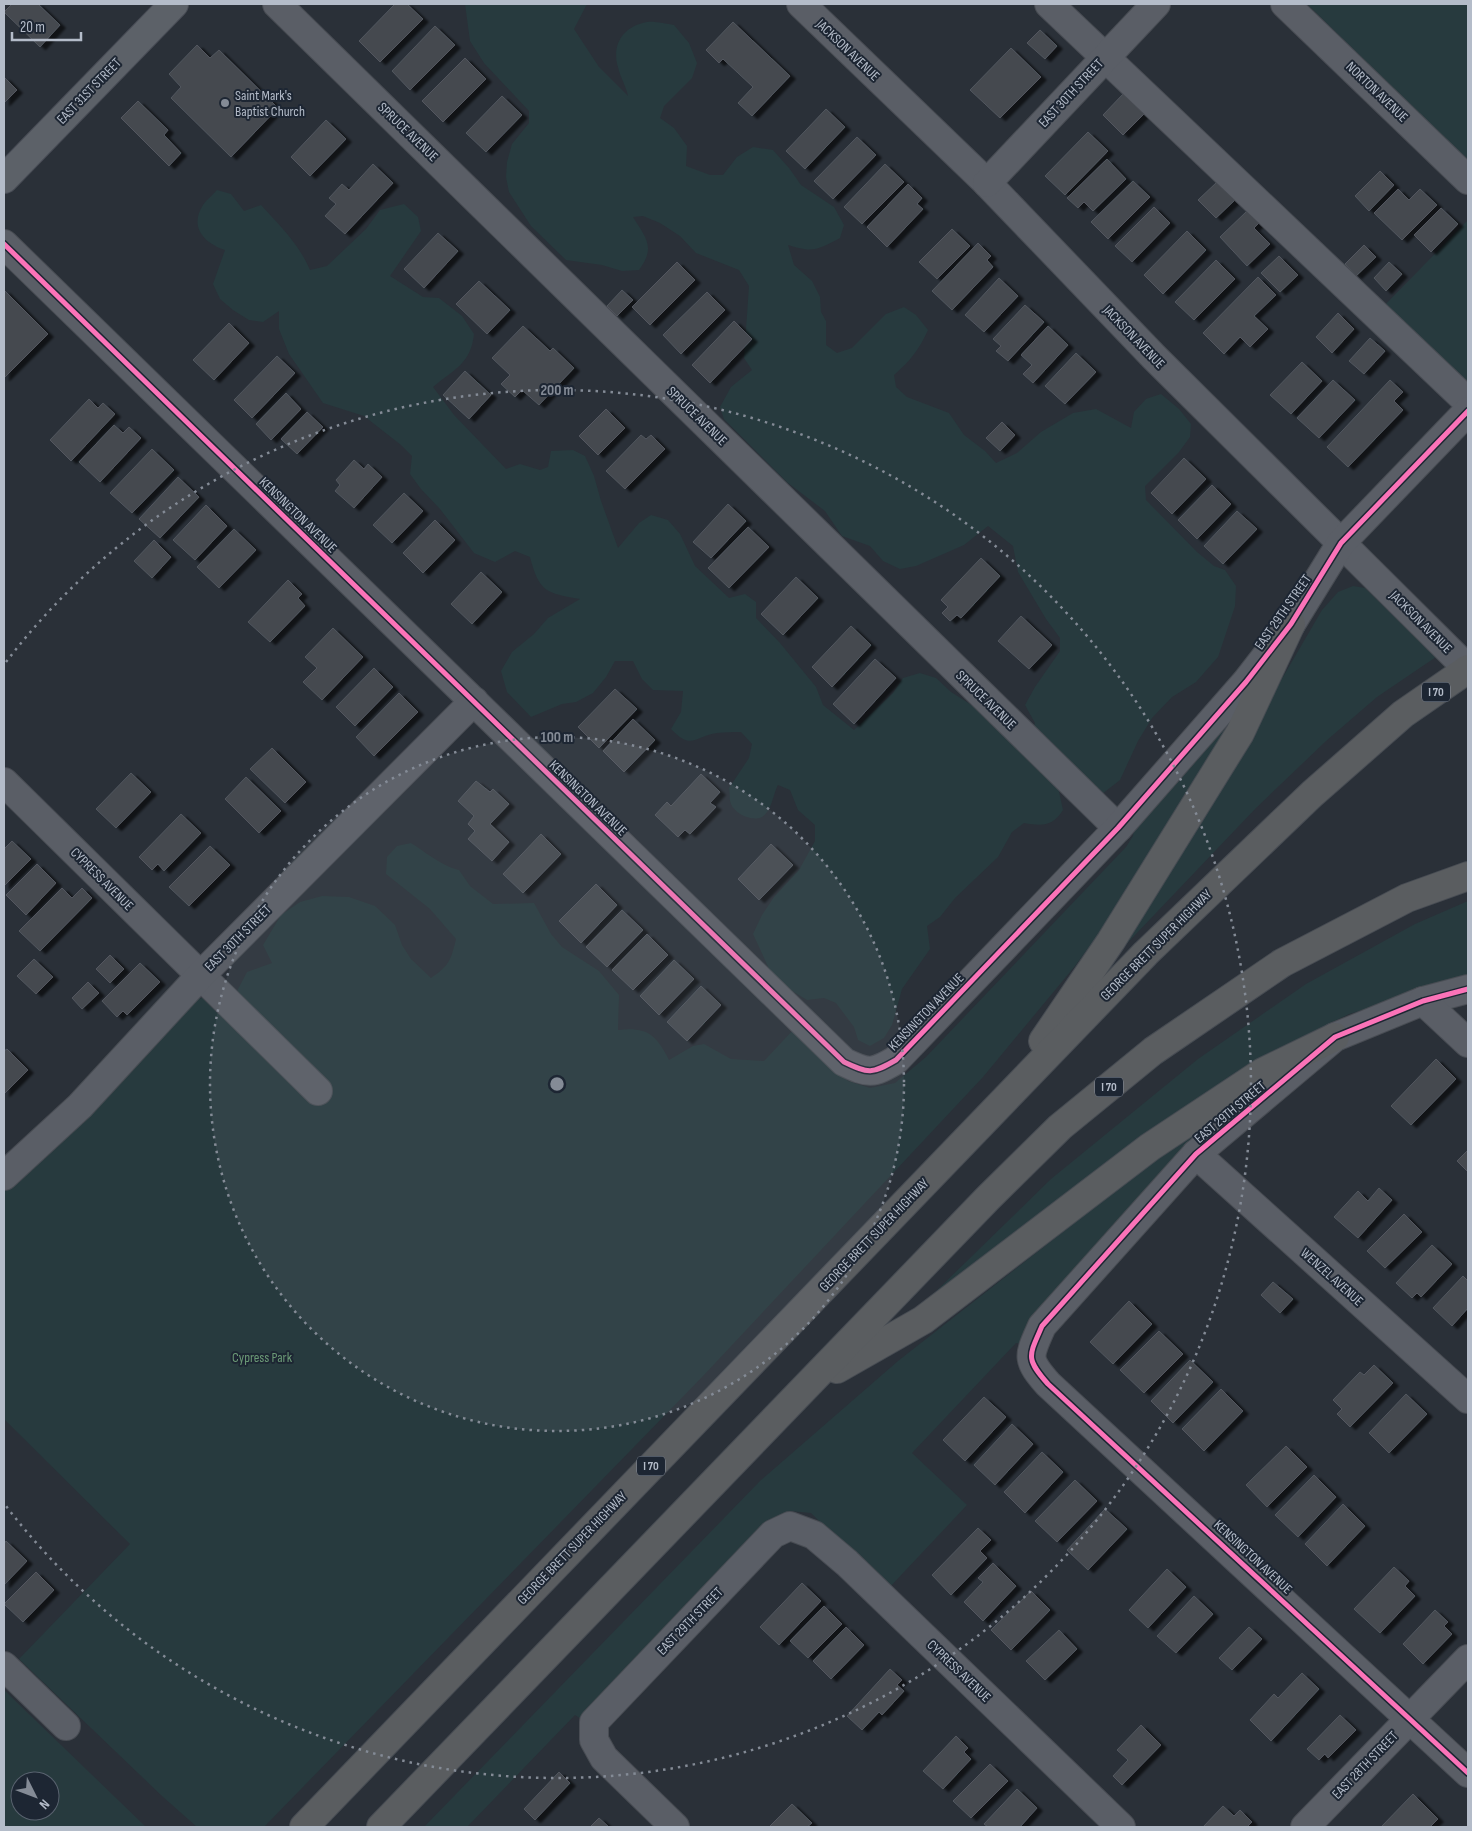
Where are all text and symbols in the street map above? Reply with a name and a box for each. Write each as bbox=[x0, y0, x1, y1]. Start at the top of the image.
scale bar bbox=[12, 10, 81, 42]
street label: JACKSON AVENUE bbox=[812, 15, 883, 85]
text: 20 m bbox=[20, 18, 45, 37]
street label: EAST 31ST STREET bbox=[53, 54, 125, 128]
street label: EAST 30TH STREET bbox=[1035, 55, 1107, 131]
street label: NORTON AVENUE bbox=[1342, 58, 1412, 126]
place label: Saint Mark's Baptist Church bbox=[235, 87, 305, 120]
marker: Saint Mark's Baptist Church bbox=[219, 97, 231, 109]
street label: SPRUCE AVENUE bbox=[374, 99, 442, 165]
street label: JACKSON AVENUE bbox=[1099, 301, 1169, 372]
text: 200 m bbox=[540, 381, 574, 400]
street label: SPRUCE AVENUE bbox=[663, 383, 731, 449]
street label: KENSINGTON AVENUE bbox=[256, 474, 340, 556]
street label: EAST 29TH STREET bbox=[1251, 571, 1315, 653]
street label: JACKSON AVENUE bbox=[1385, 586, 1456, 657]
street label: SPRUCE AVENUE bbox=[952, 667, 1020, 733]
road number: I 70 bbox=[1422, 682, 1450, 702]
text: 100 m bbox=[541, 728, 573, 747]
street label: KENSINGTON AVENUE bbox=[546, 757, 630, 839]
street label: CYPRESS AVENUE bbox=[67, 844, 137, 914]
street label: GEORGE BRETT SUPER HIGHWAY bbox=[1097, 886, 1215, 1004]
street label: EAST 30TH STREET bbox=[201, 901, 275, 975]
street label: KENSINGTON AVENUE bbox=[885, 970, 967, 1054]
centre of rings bbox=[548, 1075, 566, 1093]
street label: EAST 29TH STREET bbox=[1191, 1077, 1269, 1147]
road number: I 70 bbox=[1095, 1078, 1123, 1096]
street label: GEORGE BRETT SUPER HIGHWAY bbox=[816, 1175, 932, 1295]
street label: WENZEL AVENUE bbox=[1297, 1244, 1367, 1310]
park label: Cypress Park bbox=[232, 1349, 293, 1366]
road number: I 70 bbox=[637, 1456, 665, 1475]
street label: GEORGE BRETT SUPER HIGHWAY bbox=[514, 1488, 630, 1608]
street label: KENSINGTON AVENUE bbox=[1210, 1516, 1296, 1598]
street label: EAST 29TH STREET bbox=[653, 1583, 727, 1658]
street label: CYPRESS AVENUE bbox=[924, 1636, 995, 1706]
street label: EAST 28TH STREET bbox=[1328, 1727, 1402, 1802]
north arrow bbox=[10, 1771, 60, 1821]
text: N bbox=[35, 1796, 53, 1813]

